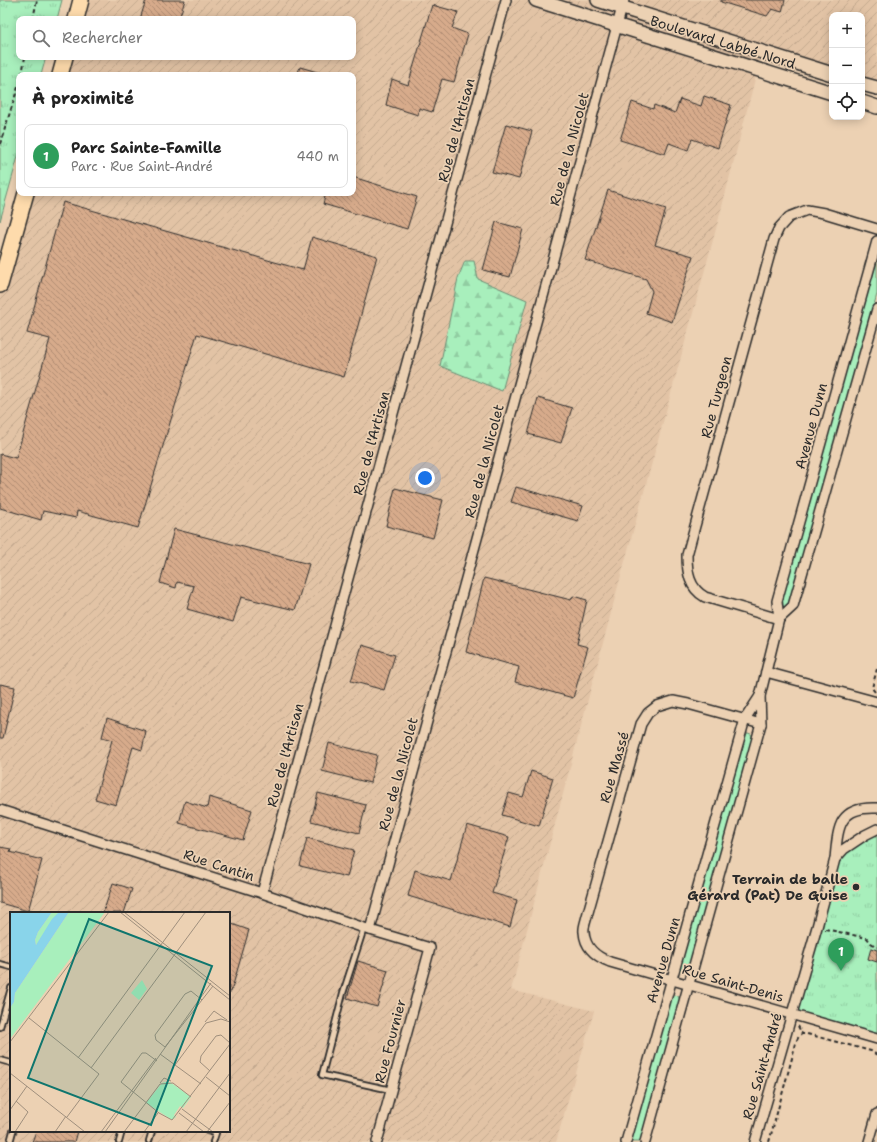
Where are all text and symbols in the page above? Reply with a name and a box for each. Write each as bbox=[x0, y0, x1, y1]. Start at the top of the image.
street label: Boulevard Labbé Nord bbox=[648, 11, 798, 73]
map controls bbox=[829, 12, 865, 120]
button: + bbox=[829, 12, 865, 48]
search box bbox=[16, 16, 356, 60]
icon: search bbox=[30, 27, 52, 49]
text: Rechercher bbox=[62, 28, 143, 48]
button: − bbox=[829, 48, 865, 84]
street label: Rue de l'Artisan bbox=[433, 76, 479, 184]
button: locate bbox=[829, 84, 865, 120]
text: À proximité bbox=[32, 87, 134, 109]
street label: Rue de la Nicolet bbox=[545, 90, 593, 208]
text: Parc Sainte-Famille bbox=[71, 138, 222, 158]
text: 1 bbox=[43, 148, 49, 165]
text: 440 m bbox=[297, 148, 339, 165]
text: Parc · Rue Saint-André bbox=[71, 158, 213, 175]
street label: Rue Turgeon bbox=[696, 353, 736, 440]
street label: Avenue Dunn bbox=[791, 380, 831, 471]
street label: Rue de l'Artisan bbox=[348, 389, 394, 497]
street label: Rue de la Nicolet bbox=[460, 402, 508, 520]
your location bbox=[415, 468, 435, 488]
street label: Rue de l'Artisan bbox=[262, 701, 308, 809]
street label: Rue de la Nicolet bbox=[374, 715, 422, 833]
street label: Rue Massé bbox=[595, 729, 633, 805]
street label: Rue Cantin bbox=[181, 845, 257, 885]
place label: Terrain de balle Gérard (Pat) De Guise bbox=[687, 870, 848, 904]
marker: Terrain de balle Gérard (Pat) De Guise bbox=[851, 882, 861, 892]
inset map bbox=[10, 912, 230, 1132]
street label: Avenue Dunn bbox=[642, 915, 684, 1005]
pin: 1 bbox=[828, 938, 854, 971]
street label: Rue Saint-Denis bbox=[680, 960, 786, 1006]
street label: Rue Fournier bbox=[370, 997, 410, 1085]
street label: Rue Saint-André bbox=[738, 1010, 786, 1122]

